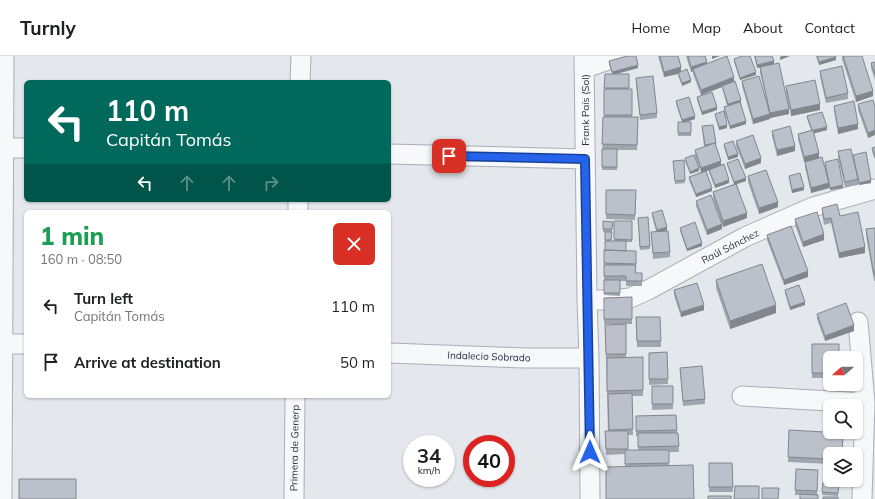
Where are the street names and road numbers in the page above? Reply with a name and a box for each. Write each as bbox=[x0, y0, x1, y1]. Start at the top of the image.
street label: Frank País (Sol) bbox=[579, 74, 592, 146]
street label: Raúl Sánchez bbox=[699, 226, 761, 267]
street label: Indalecio Sobrado bbox=[447, 349, 531, 364]
street label: Primera de Generp bbox=[287, 405, 302, 491]

